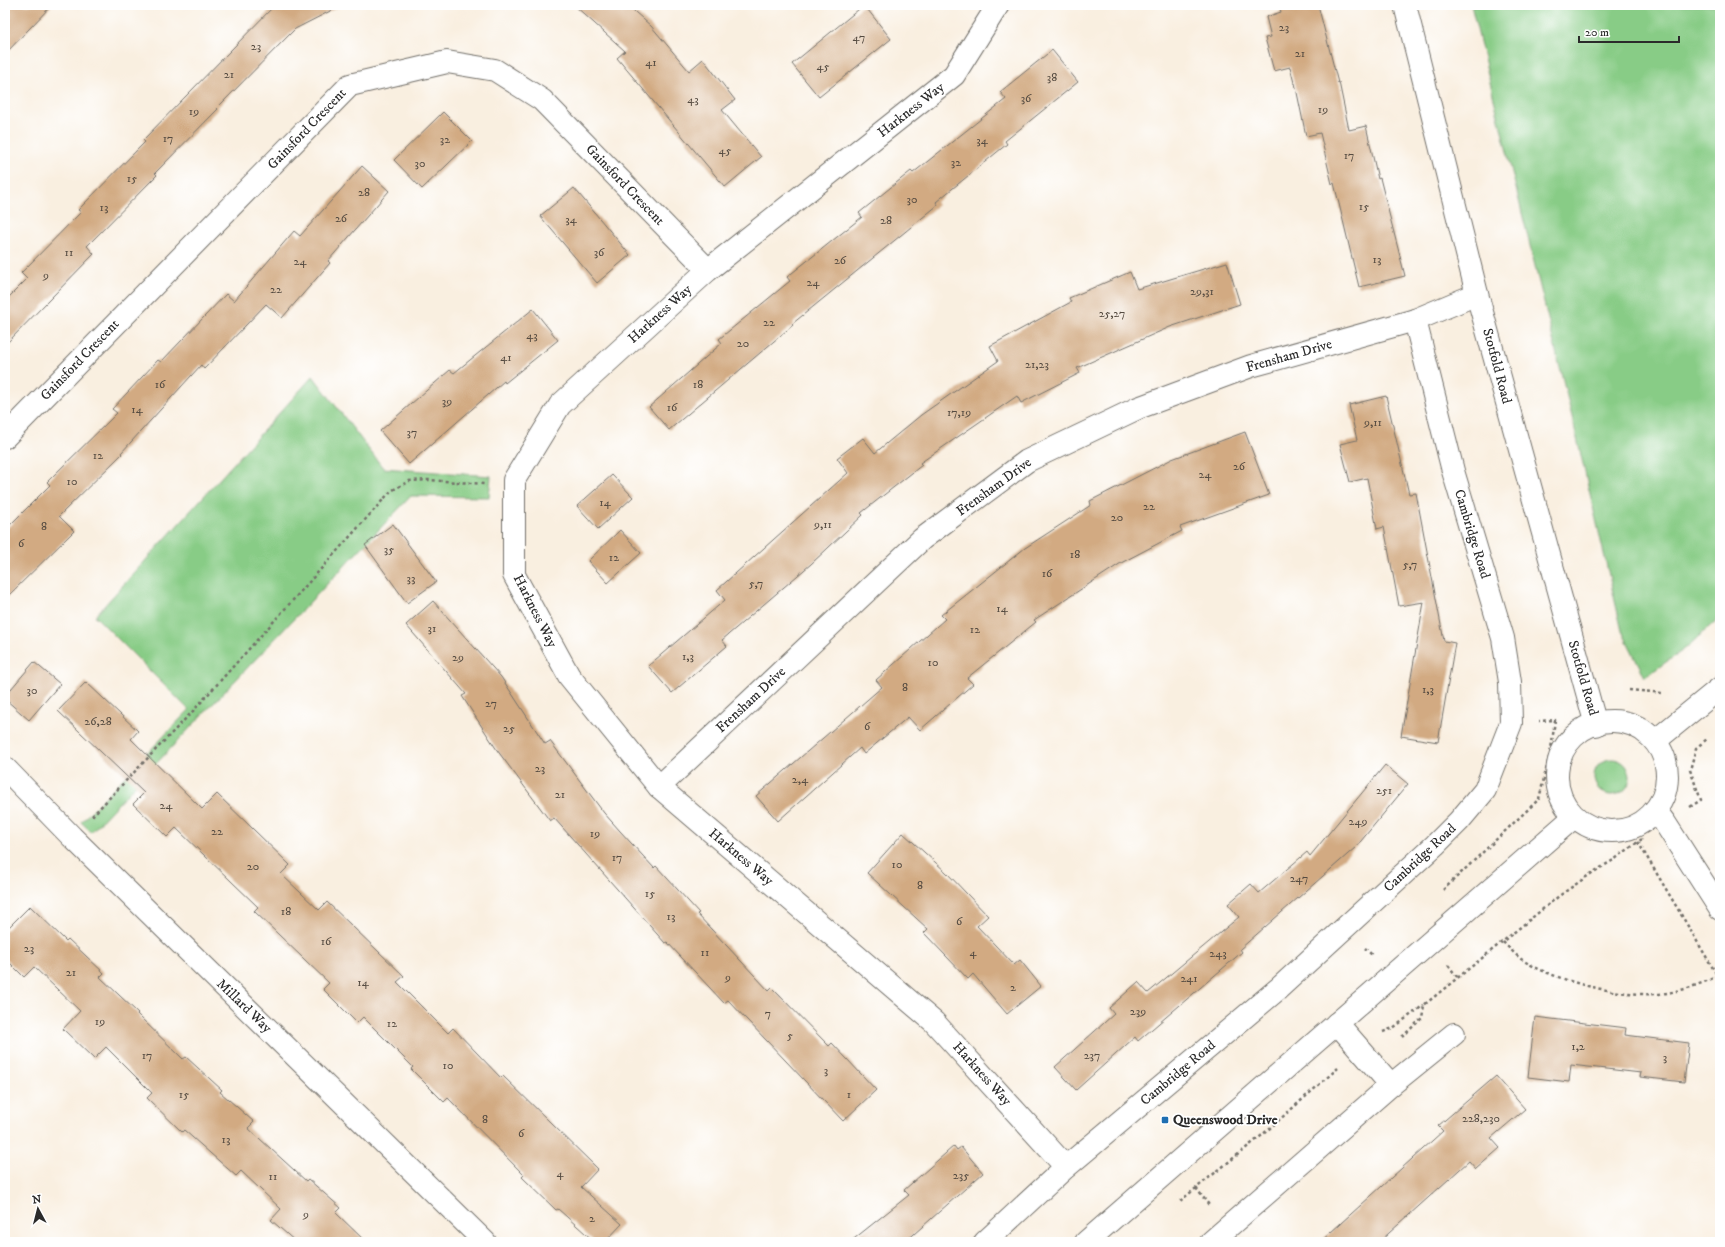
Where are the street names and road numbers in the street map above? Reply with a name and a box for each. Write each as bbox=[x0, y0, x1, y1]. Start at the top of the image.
street label: Harkness Way bbox=[874, 78, 948, 142]
street label: Gainsford Crescent bbox=[264, 84, 351, 173]
street label: Gainsford Crescent bbox=[582, 141, 669, 230]
street label: Harkness Way bbox=[624, 280, 696, 347]
street label: Gainsford Crescent bbox=[37, 315, 124, 404]
street label: Stotfold Road bbox=[1478, 326, 1516, 406]
street label: Frensham Drive bbox=[1244, 335, 1334, 377]
street label: Frensham Drive bbox=[953, 453, 1035, 520]
street label: Cambridge Road bbox=[1450, 487, 1494, 581]
street label: Harkness Way bbox=[509, 571, 561, 651]
street label: Stotfold Road bbox=[1564, 638, 1602, 718]
street label: Frensham Drive bbox=[712, 663, 790, 737]
street label: Cambridge Road bbox=[1380, 820, 1460, 896]
street label: Harkness Way bbox=[705, 824, 778, 890]
street label: Millard Way bbox=[212, 975, 276, 1037]
street label: Cambridge Road bbox=[1137, 1036, 1219, 1110]
street label: Harkness Way bbox=[949, 1038, 1016, 1110]

